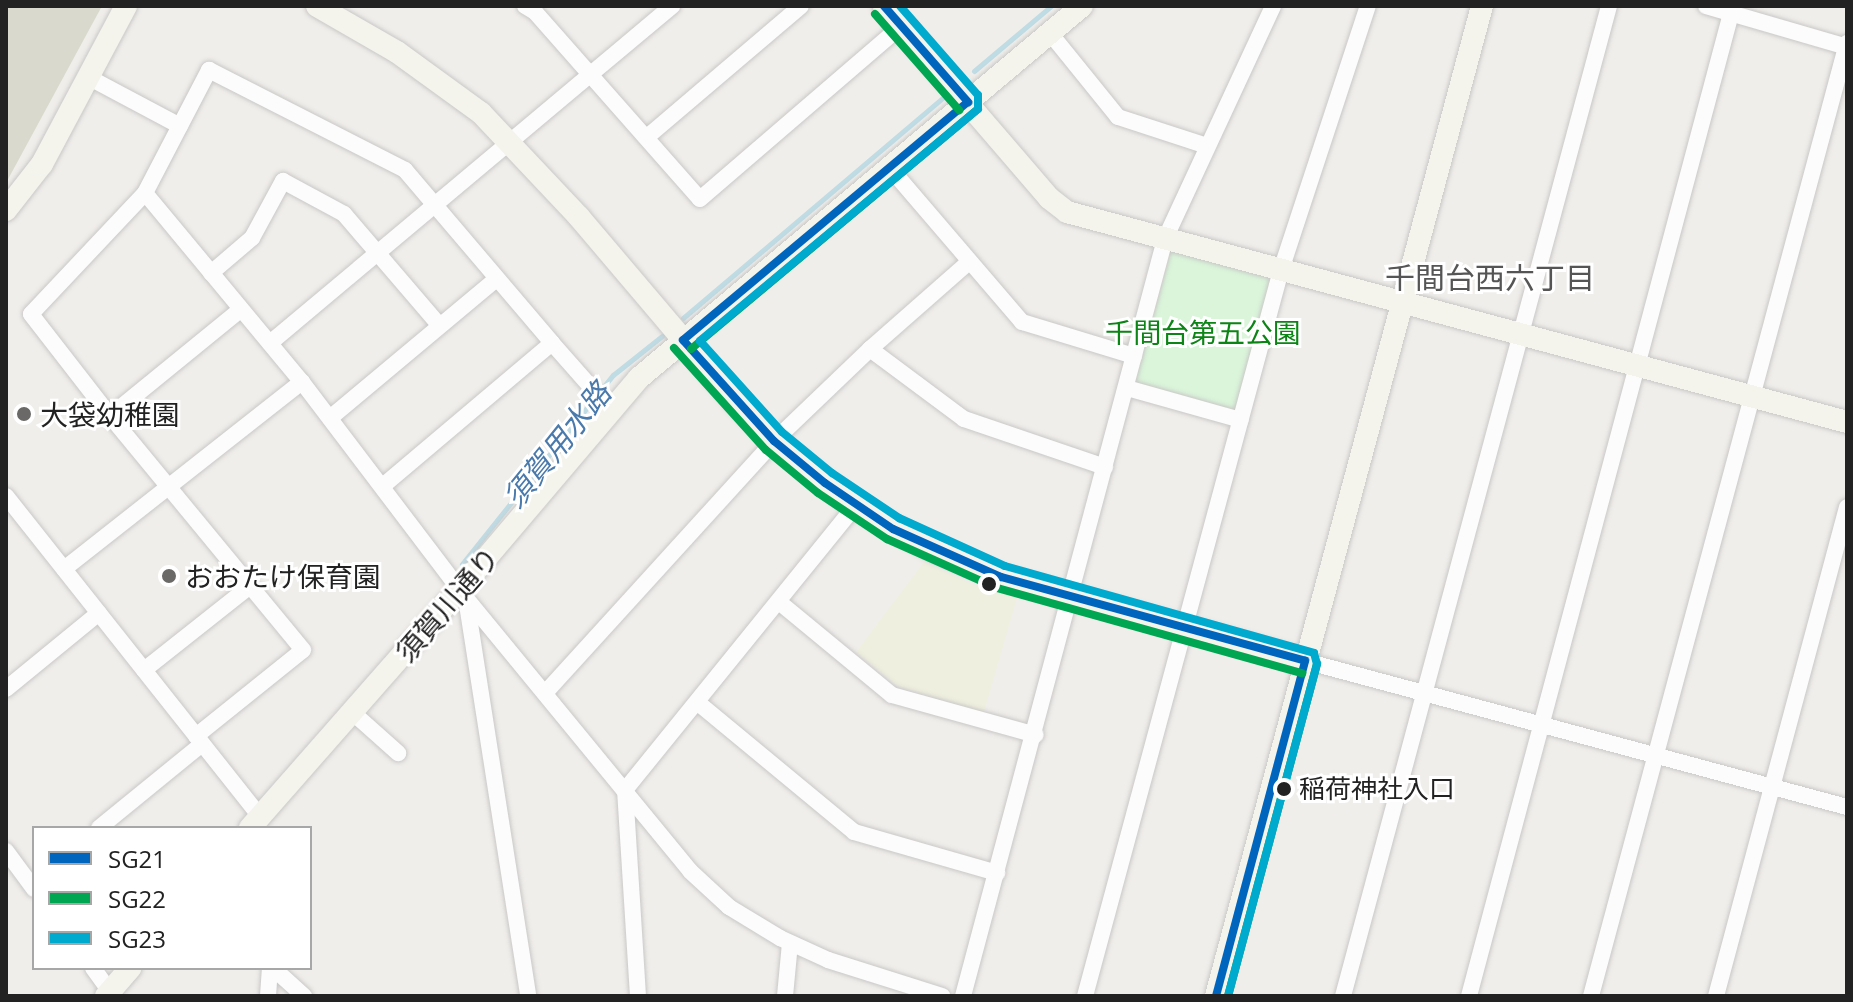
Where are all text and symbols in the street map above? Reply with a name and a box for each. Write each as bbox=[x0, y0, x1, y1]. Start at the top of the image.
district label: 千間台西六丁目 bbox=[1385, 260, 1595, 296]
park label: 千間台第五公園 bbox=[1105, 315, 1301, 349]
water label: 須賀用水路 bbox=[496, 375, 618, 515]
place label: 大袋幼稚園 bbox=[40, 397, 180, 431]
marker: 大袋幼稚園 bbox=[15, 405, 33, 423]
street label: 須賀川通り bbox=[388, 540, 506, 668]
place label: おおたけ保育園 bbox=[185, 559, 381, 593]
marker: おおたけ保育園 bbox=[160, 567, 178, 585]
unlabelled marker bbox=[981, 576, 997, 592]
place label: 稲荷神社入口 bbox=[1299, 773, 1455, 805]
marker: 稲荷神社入口 bbox=[1276, 781, 1292, 797]
legend bbox=[32, 826, 312, 970]
text: SG21 bbox=[108, 842, 166, 875]
text: SG22 bbox=[108, 882, 166, 915]
text: SG23 bbox=[108, 922, 166, 955]

